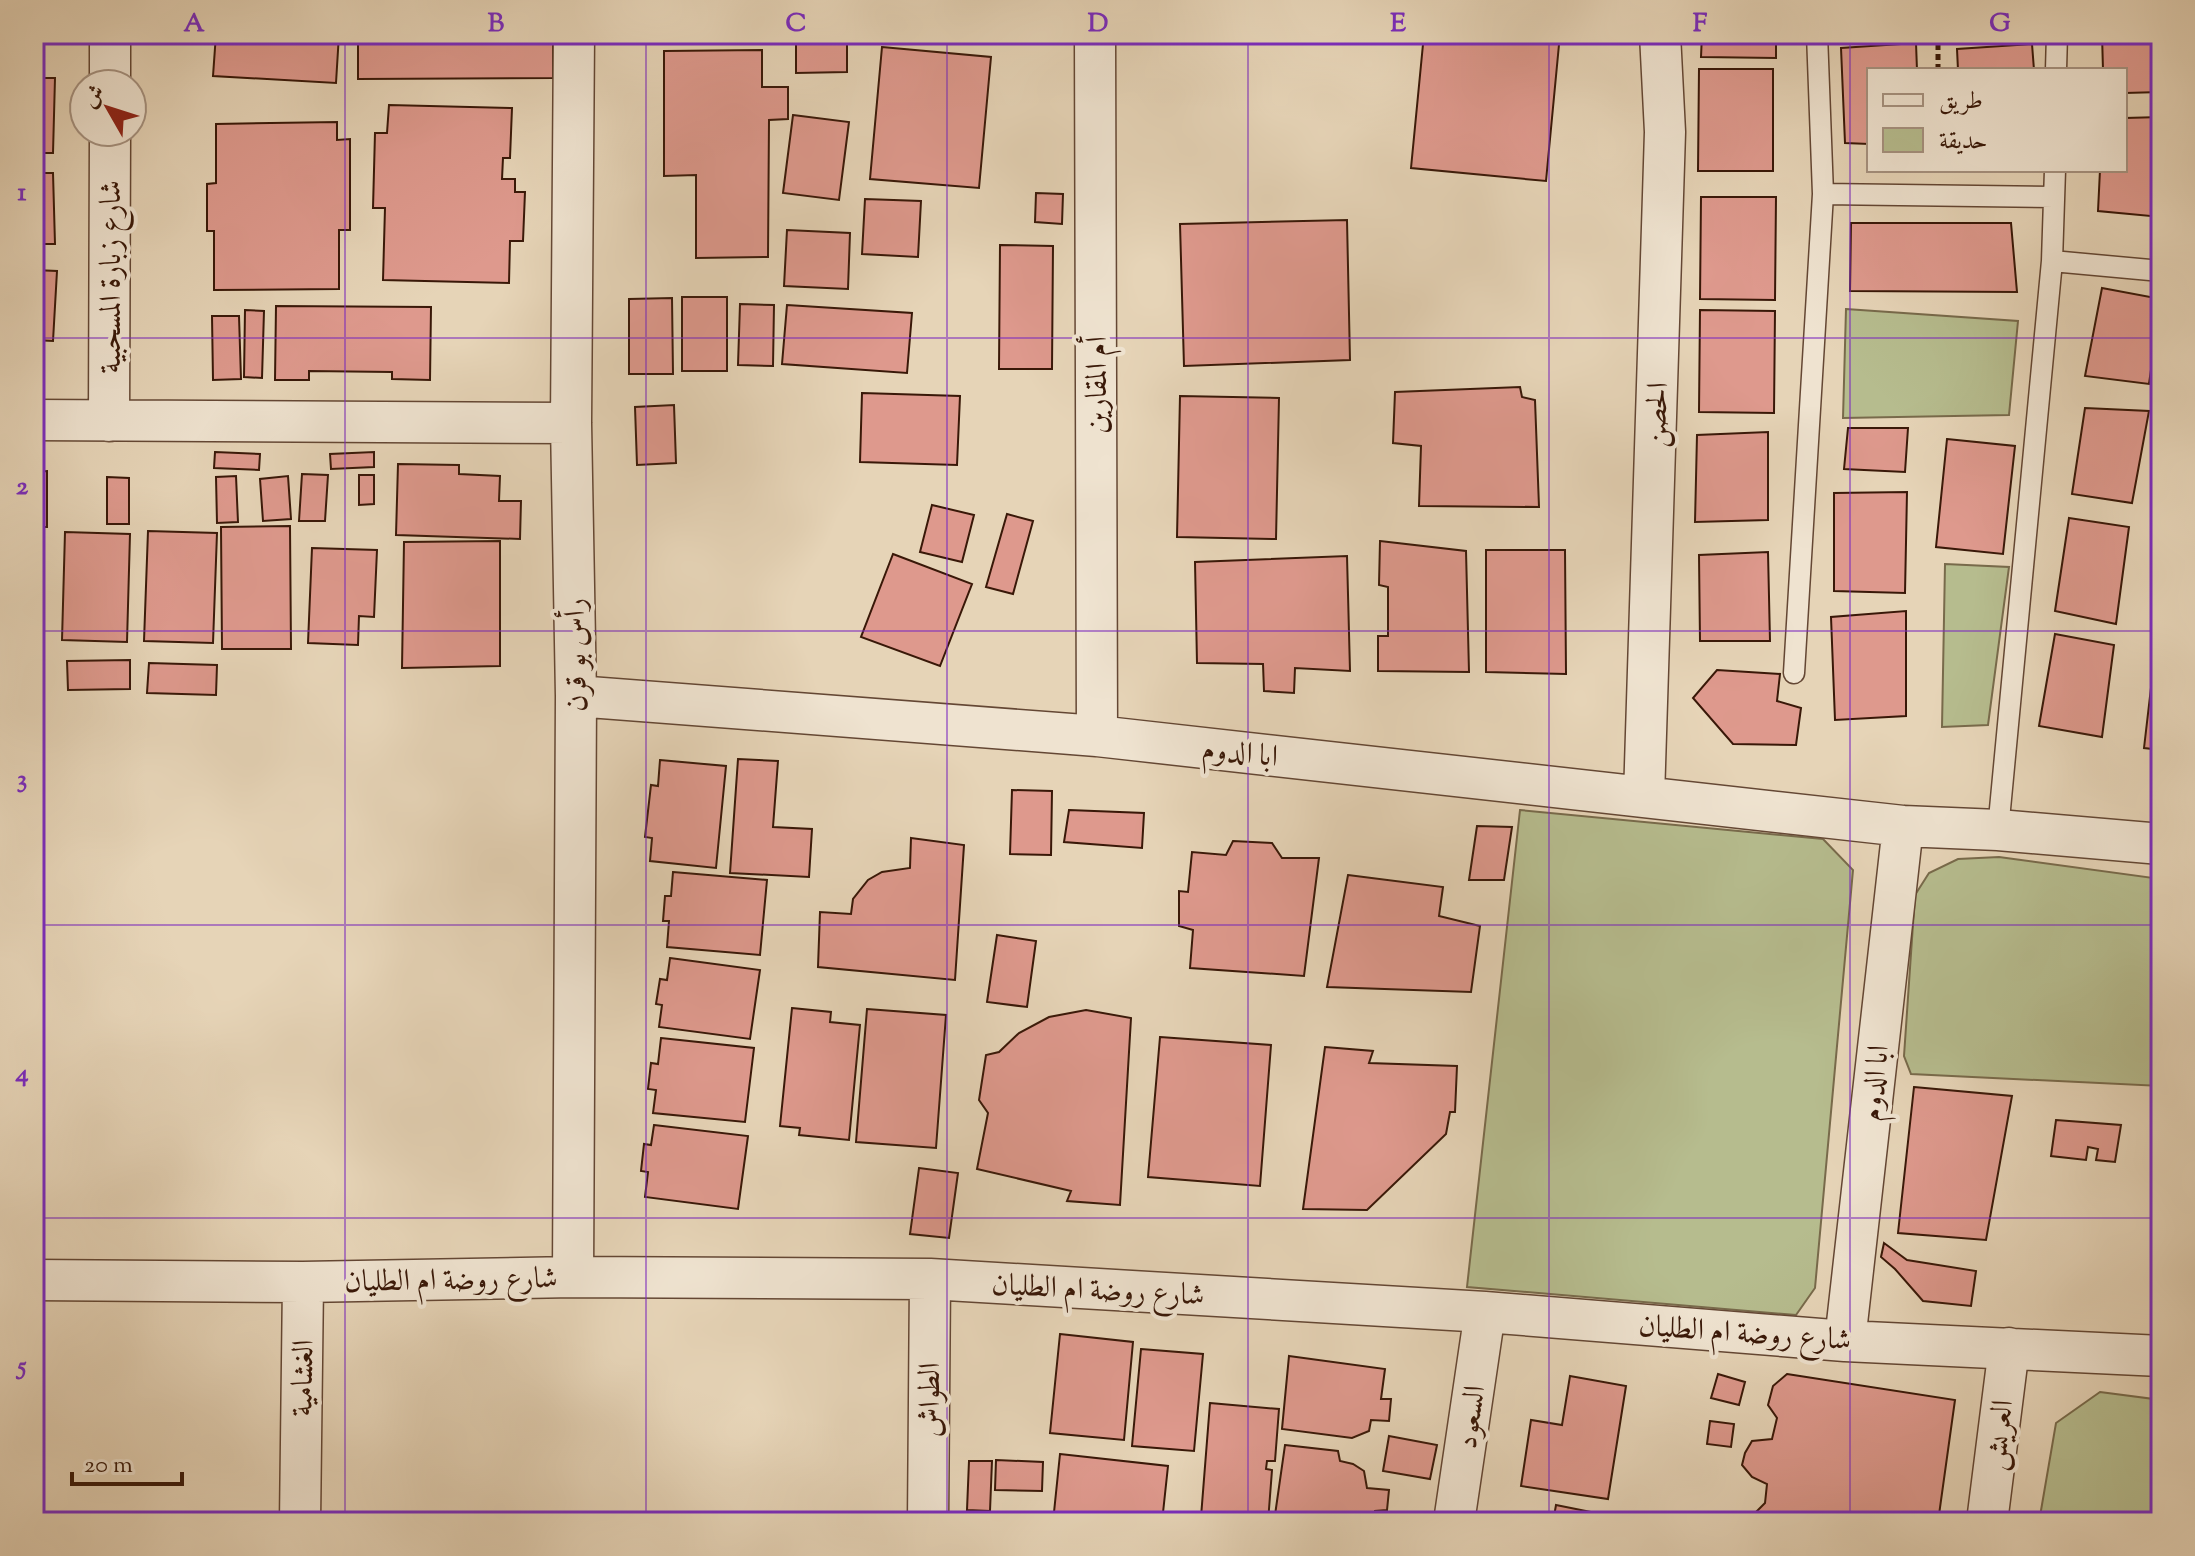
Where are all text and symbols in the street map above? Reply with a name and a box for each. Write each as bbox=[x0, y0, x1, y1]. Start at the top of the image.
text: A bbox=[183, 6, 205, 43]
text: B bbox=[488, 6, 505, 43]
text: C bbox=[786, 6, 806, 43]
text: D bbox=[1088, 6, 1108, 43]
text: E bbox=[1390, 6, 1406, 43]
text: F bbox=[1693, 6, 1708, 43]
text: G bbox=[1989, 6, 2011, 43]
north arrow bbox=[68, 68, 148, 148]
legend bbox=[1867, 68, 2127, 172]
text: ش bbox=[75, 79, 114, 116]
text: طريق bbox=[1939, 85, 1983, 119]
text: حديقة bbox=[1939, 125, 1988, 159]
text: 1 bbox=[18, 175, 27, 212]
street label: شارع زبارة المسحبية bbox=[91, 180, 135, 374]
street label: أم المقارين bbox=[1075, 336, 1122, 434]
street label: الحصن bbox=[1636, 382, 1681, 449]
text: 2 bbox=[16, 469, 29, 506]
street label: رأس بو قرن bbox=[553, 598, 600, 712]
street label: ابا الدوم bbox=[1199, 729, 1280, 782]
text: 3 bbox=[17, 762, 27, 799]
street label: ابا الدوم bbox=[1851, 1043, 1904, 1124]
text: 4 bbox=[14, 1056, 29, 1093]
street label: شارع روضة ام الطليان bbox=[344, 1258, 558, 1307]
street label: شارع روضة ام الطليان bbox=[990, 1264, 1205, 1321]
street label: شارع روضة ام الطليان bbox=[1637, 1306, 1853, 1365]
street label: الغشامية bbox=[282, 1339, 327, 1417]
text: 5 bbox=[16, 1349, 27, 1386]
street label: الطواش bbox=[910, 1363, 953, 1437]
street label: السعود bbox=[1447, 1383, 1498, 1452]
street label: العريش bbox=[1975, 1397, 2026, 1473]
scale bar bbox=[72, 1436, 182, 1486]
text: 20 m bbox=[84, 1449, 133, 1483]

